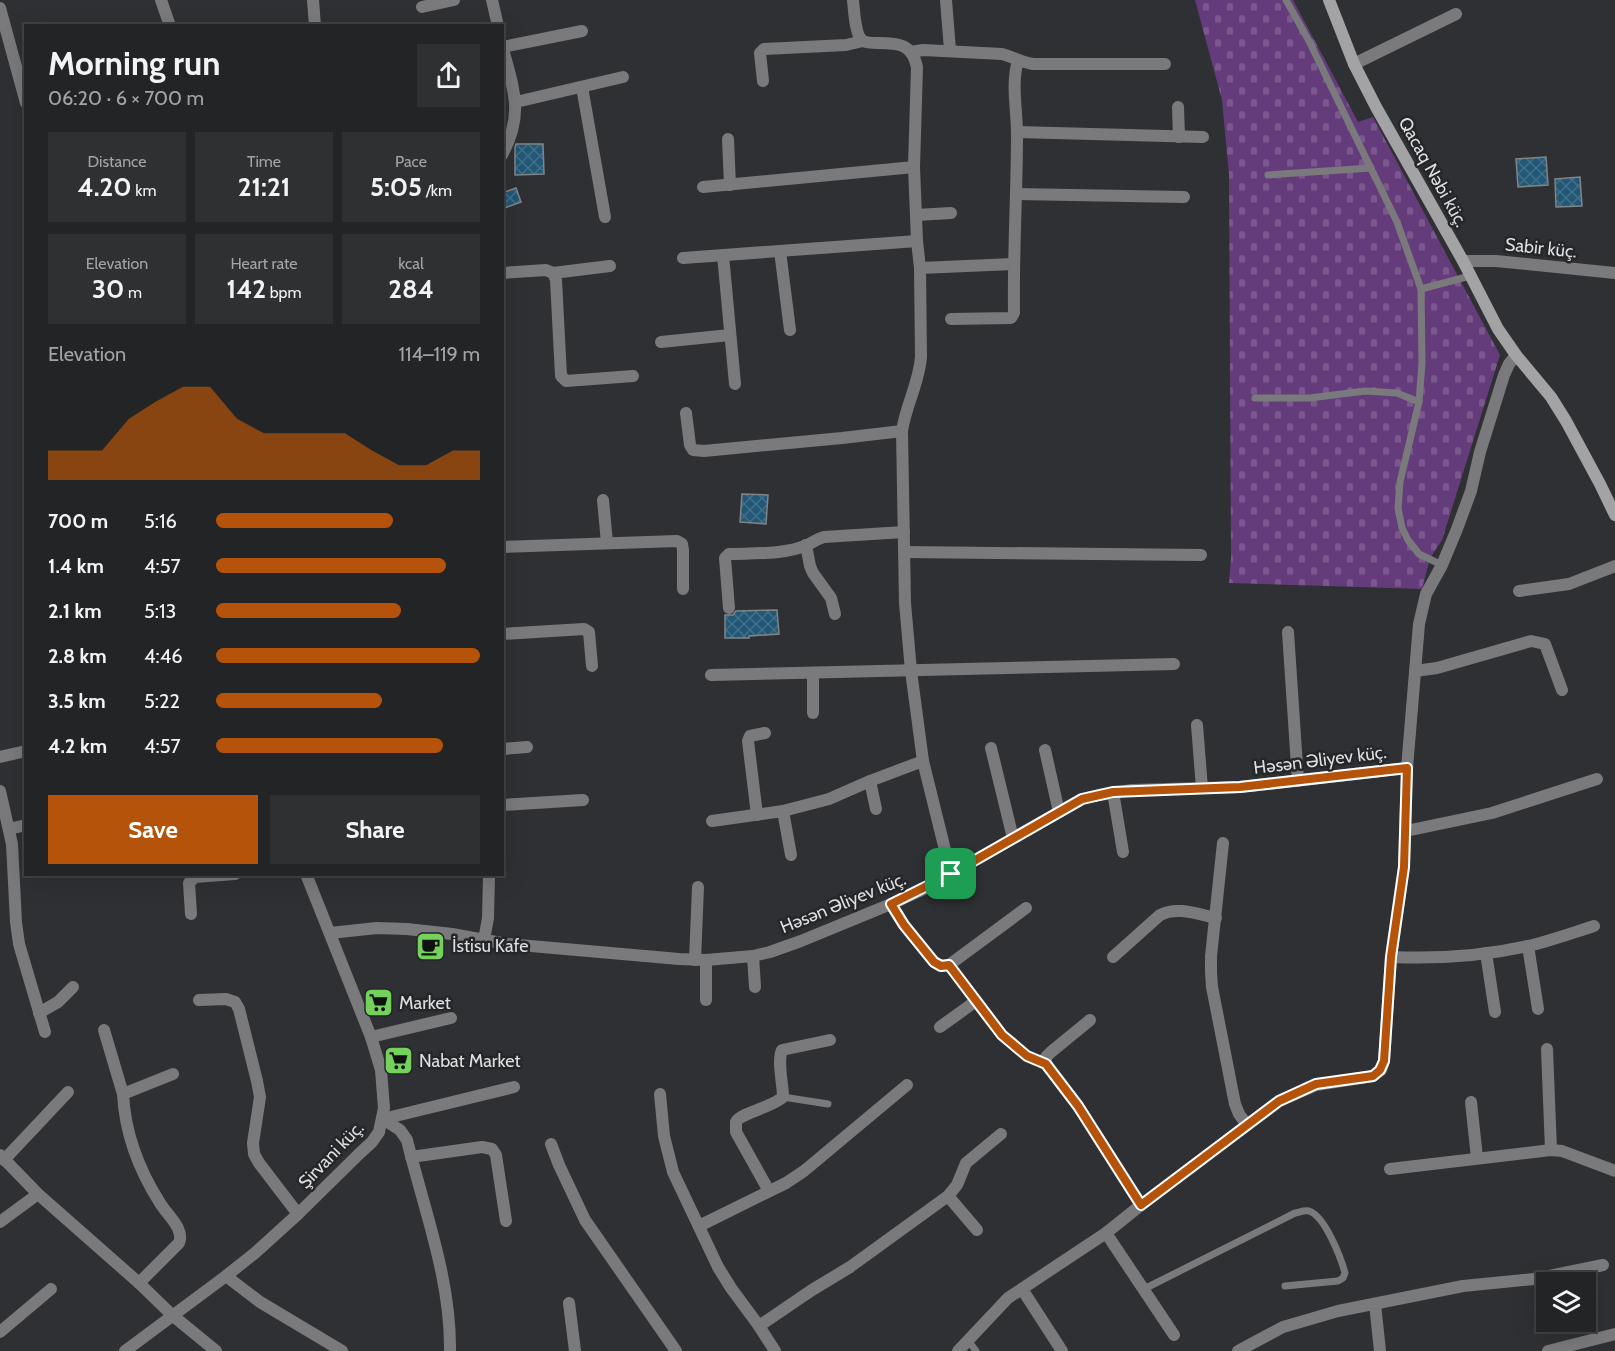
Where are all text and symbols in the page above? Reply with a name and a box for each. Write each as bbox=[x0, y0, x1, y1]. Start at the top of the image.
text: Morning run bbox=[48, 43, 220, 83]
button: share bbox=[417, 44, 480, 107]
text: 06:20 · 6 × 700 m bbox=[48, 86, 204, 110]
street label: Qacaq Nəbi küç. bbox=[1394, 113, 1472, 231]
text: Distance bbox=[88, 152, 146, 171]
text: Time bbox=[247, 152, 281, 171]
text: Pace bbox=[395, 152, 427, 171]
text: 4.20 bbox=[78, 171, 132, 203]
text: 21:21 bbox=[238, 171, 290, 203]
text: 5:05 bbox=[370, 171, 422, 203]
text: km bbox=[132, 181, 156, 200]
text: /km bbox=[422, 181, 452, 200]
street label: Sabir küç. bbox=[1504, 233, 1578, 263]
text: Elevation bbox=[86, 254, 148, 273]
text: Heart rate bbox=[231, 254, 297, 273]
text: kcal bbox=[398, 254, 424, 273]
text: 30 bbox=[92, 273, 124, 305]
text: 142 bbox=[227, 273, 266, 305]
text: 284 bbox=[388, 273, 434, 305]
text: m bbox=[124, 283, 142, 302]
text: bpm bbox=[266, 283, 301, 302]
text: Elevation bbox=[48, 342, 126, 366]
text: 114–119 m bbox=[398, 342, 480, 366]
text: 700 m bbox=[48, 509, 108, 533]
text: 5:16 bbox=[144, 509, 177, 533]
text: 1.4 km bbox=[48, 554, 104, 578]
text: 4:57 bbox=[144, 554, 181, 578]
text: 2.1 km bbox=[48, 599, 102, 623]
text: 5:13 bbox=[144, 599, 176, 623]
text: 2.8 km bbox=[48, 644, 107, 668]
text: 4:46 bbox=[144, 644, 183, 668]
text: 3.5 km bbox=[48, 689, 106, 713]
text: 5:22 bbox=[144, 689, 180, 713]
text: 4.2 km bbox=[48, 734, 107, 758]
text: 4:57 bbox=[144, 734, 181, 758]
street label: Həsən Əliyev küç. bbox=[1252, 741, 1388, 779]
button: Save bbox=[48, 795, 258, 864]
button: Share bbox=[270, 795, 480, 864]
pin bbox=[925, 848, 976, 899]
icon: arrive bbox=[934, 857, 967, 890]
street label: Həsən Əliyev küç. bbox=[777, 868, 909, 938]
cafe icon: İstisu Kafe bbox=[415, 930, 447, 962]
place label: İstisu Kafe bbox=[452, 935, 529, 957]
supermarket icon: Market bbox=[362, 987, 394, 1019]
place label: Market bbox=[399, 992, 451, 1014]
supermarket icon: Nabat Market bbox=[382, 1045, 414, 1077]
place label: Nabat Market bbox=[419, 1050, 521, 1072]
street label: Şirvani küç. bbox=[294, 1117, 368, 1193]
map controls bbox=[1536, 1272, 1596, 1332]
button: layers bbox=[1536, 1272, 1596, 1332]

